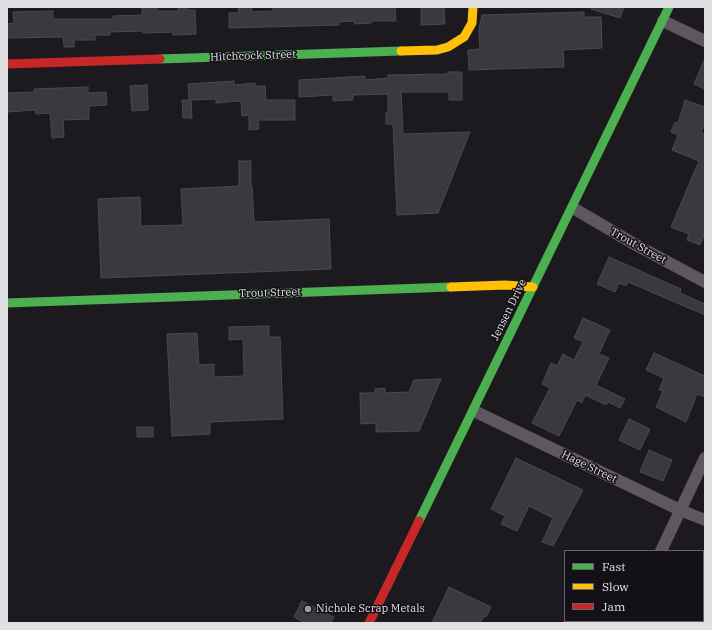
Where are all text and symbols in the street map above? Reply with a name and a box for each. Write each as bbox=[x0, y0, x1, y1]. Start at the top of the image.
street label: Hitchcock Street bbox=[210, 48, 296, 64]
street label: Trout Street bbox=[608, 225, 668, 267]
street label: Jensen Drive bbox=[489, 277, 529, 343]
street label: Trout Street bbox=[239, 285, 301, 301]
street label: Hage Street bbox=[559, 448, 619, 486]
legend bbox=[564, 550, 704, 622]
text: Fast bbox=[602, 559, 626, 574]
text: Slow bbox=[602, 579, 629, 594]
text: Jam bbox=[602, 599, 625, 614]
place label: Nichole Scrap Metals bbox=[316, 602, 425, 616]
marker: Nichole Scrap Metals bbox=[303, 604, 313, 614]

